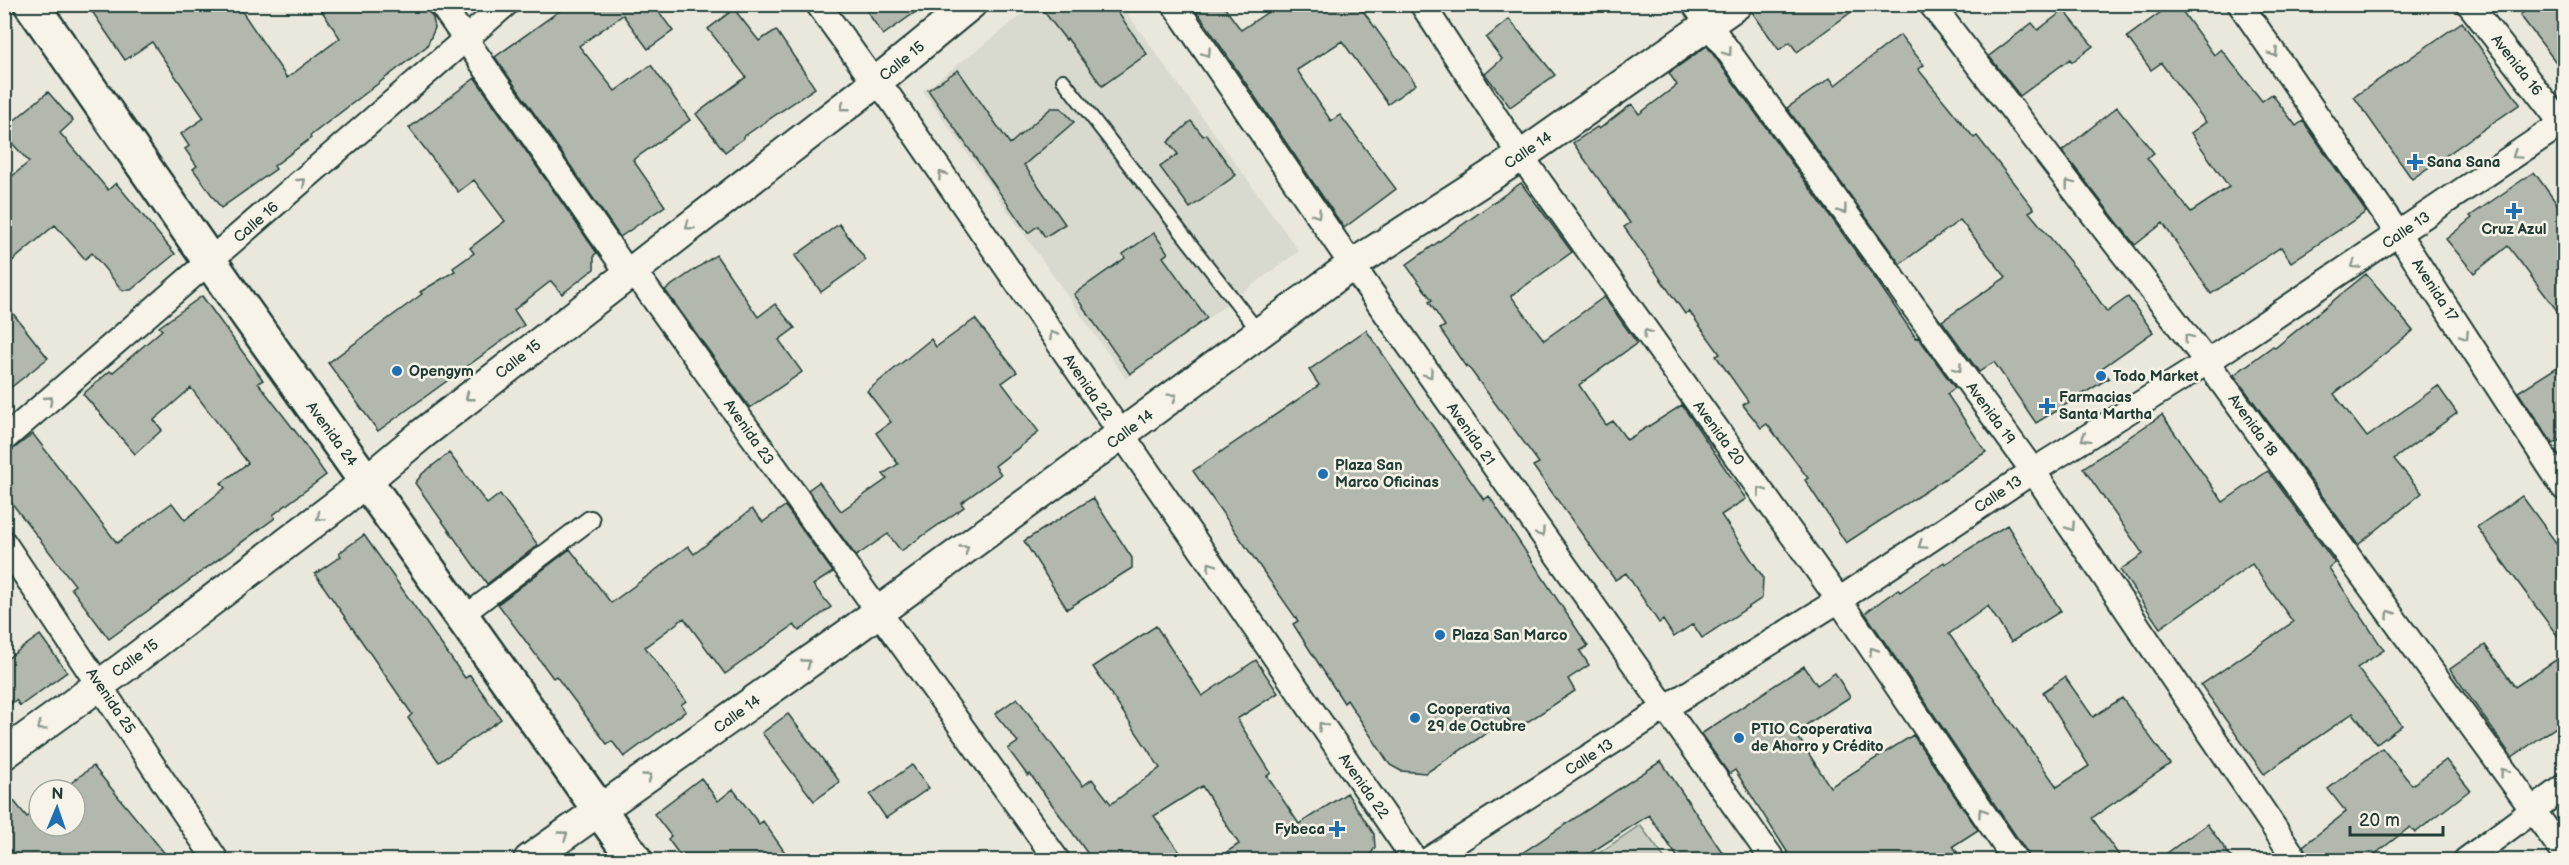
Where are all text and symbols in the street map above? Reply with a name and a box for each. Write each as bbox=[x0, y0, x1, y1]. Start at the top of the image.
street label: Avenida 16 bbox=[2487, 31, 2546, 100]
street label: Calle 15 bbox=[876, 37, 929, 85]
one-way arrow bbox=[1200, 46, 1211, 57]
one-way arrow bbox=[1721, 46, 1732, 57]
one-way arrow bbox=[2266, 46, 2277, 57]
one-way arrow bbox=[839, 100, 850, 111]
street label: Calle 14 bbox=[1501, 128, 1556, 173]
one-way arrow bbox=[2512, 148, 2523, 159]
place label: Sana Sana bbox=[2427, 153, 2500, 172]
marker: Sana Sana bbox=[2408, 155, 2422, 169]
one-way arrow bbox=[938, 170, 949, 181]
one-way arrow bbox=[295, 178, 306, 189]
one-way arrow bbox=[2066, 179, 2077, 190]
street label: Calle 16 bbox=[230, 198, 283, 247]
one-way arrow bbox=[1836, 203, 1847, 214]
marker: Cruz Azul bbox=[2507, 204, 2521, 218]
one-way arrow bbox=[1310, 207, 1321, 218]
street label: Calle 13 bbox=[2379, 208, 2434, 253]
one-way arrow bbox=[685, 218, 696, 229]
place label: Cruz Azul bbox=[2481, 220, 2547, 239]
street label: Avenida 17 bbox=[2407, 255, 2462, 326]
one-way arrow bbox=[2351, 257, 2361, 269]
one-way arrow bbox=[1643, 328, 1654, 339]
one-way arrow bbox=[2458, 329, 2469, 340]
one-way arrow bbox=[1049, 331, 1060, 342]
one-way arrow bbox=[2185, 334, 2196, 345]
street label: Calle 15 bbox=[492, 336, 545, 383]
street label: Avenida 22 bbox=[1059, 351, 1117, 424]
one-way arrow bbox=[1951, 361, 1962, 372]
place label: Opengym bbox=[409, 362, 474, 381]
marker: Opengym bbox=[390, 364, 404, 378]
one-way arrow bbox=[1422, 367, 1433, 378]
place label: Todo Market bbox=[2113, 367, 2199, 386]
marker: Todo Market bbox=[2094, 369, 2108, 383]
street label: Avenida 19 bbox=[1962, 378, 2020, 448]
place label: Farmacias Santa Martha bbox=[2059, 388, 2152, 424]
one-way arrow bbox=[465, 390, 476, 401]
street label: Avenida 18 bbox=[2224, 390, 2282, 460]
one-way arrow bbox=[1166, 393, 1177, 404]
one-way arrow bbox=[42, 396, 53, 407]
street label: Avenida 23 bbox=[719, 396, 778, 469]
street label: Avenida 20 bbox=[1689, 397, 1749, 470]
street label: Avenida 24 bbox=[302, 398, 361, 470]
street label: Avenida 21 bbox=[1442, 399, 1499, 469]
marker: Farmacias Santa Martha bbox=[2040, 399, 2054, 413]
street label: Calle 14 bbox=[1103, 406, 1157, 453]
one-way arrow bbox=[2081, 431, 2091, 443]
place label: Plaza San Marco Oficinas bbox=[1335, 456, 1439, 492]
marker: Plaza San Marco Oficinas bbox=[1316, 467, 1330, 481]
street label: Calle 13 bbox=[1971, 472, 2026, 517]
one-way arrow bbox=[1757, 487, 1768, 498]
one-way arrow bbox=[316, 510, 327, 521]
one-way arrow bbox=[2063, 520, 2074, 531]
one-way arrow bbox=[1534, 526, 1545, 537]
one-way arrow bbox=[1917, 538, 1928, 549]
one-way arrow bbox=[958, 545, 969, 556]
one-way arrow bbox=[1207, 561, 1218, 572]
one-way arrow bbox=[2386, 610, 2397, 621]
place label: Plaza San Marco bbox=[1452, 626, 1568, 645]
marker: Plaza San Marco bbox=[1433, 628, 1447, 642]
street label: Calle 15 bbox=[108, 635, 162, 682]
one-way arrow bbox=[1869, 646, 1880, 657]
one-way arrow bbox=[800, 660, 811, 671]
street label: Avenida 25 bbox=[82, 665, 140, 738]
street label: Calle 14 bbox=[710, 691, 765, 738]
place label: Cooperativa 29 de Octubre bbox=[1427, 700, 1526, 736]
marker: Cooperativa 29 de Octubre bbox=[1408, 711, 1422, 725]
one-way arrow bbox=[36, 720, 47, 731]
place label: PTIO Cooperativa de Ahorro y Crédito bbox=[1751, 720, 1884, 756]
one-way arrow bbox=[1318, 722, 1329, 733]
marker: PTIO Cooperativa de Ahorro y Crédito bbox=[1732, 731, 1746, 745]
street label: Calle 13 bbox=[1562, 735, 1617, 780]
street label: Avenida 22 bbox=[1334, 750, 1393, 823]
one-way arrow bbox=[2500, 768, 2511, 779]
one-way arrow bbox=[641, 773, 652, 784]
north arrow bbox=[27, 778, 87, 838]
text: N bbox=[51, 785, 64, 804]
scale bar bbox=[2350, 799, 2443, 837]
one-way arrow bbox=[1978, 808, 1989, 819]
text: 20 m bbox=[2359, 810, 2400, 831]
place label: Fybeca bbox=[1275, 820, 1325, 839]
marker: Fybeca bbox=[1330, 822, 1344, 836]
one-way arrow bbox=[558, 831, 569, 842]

